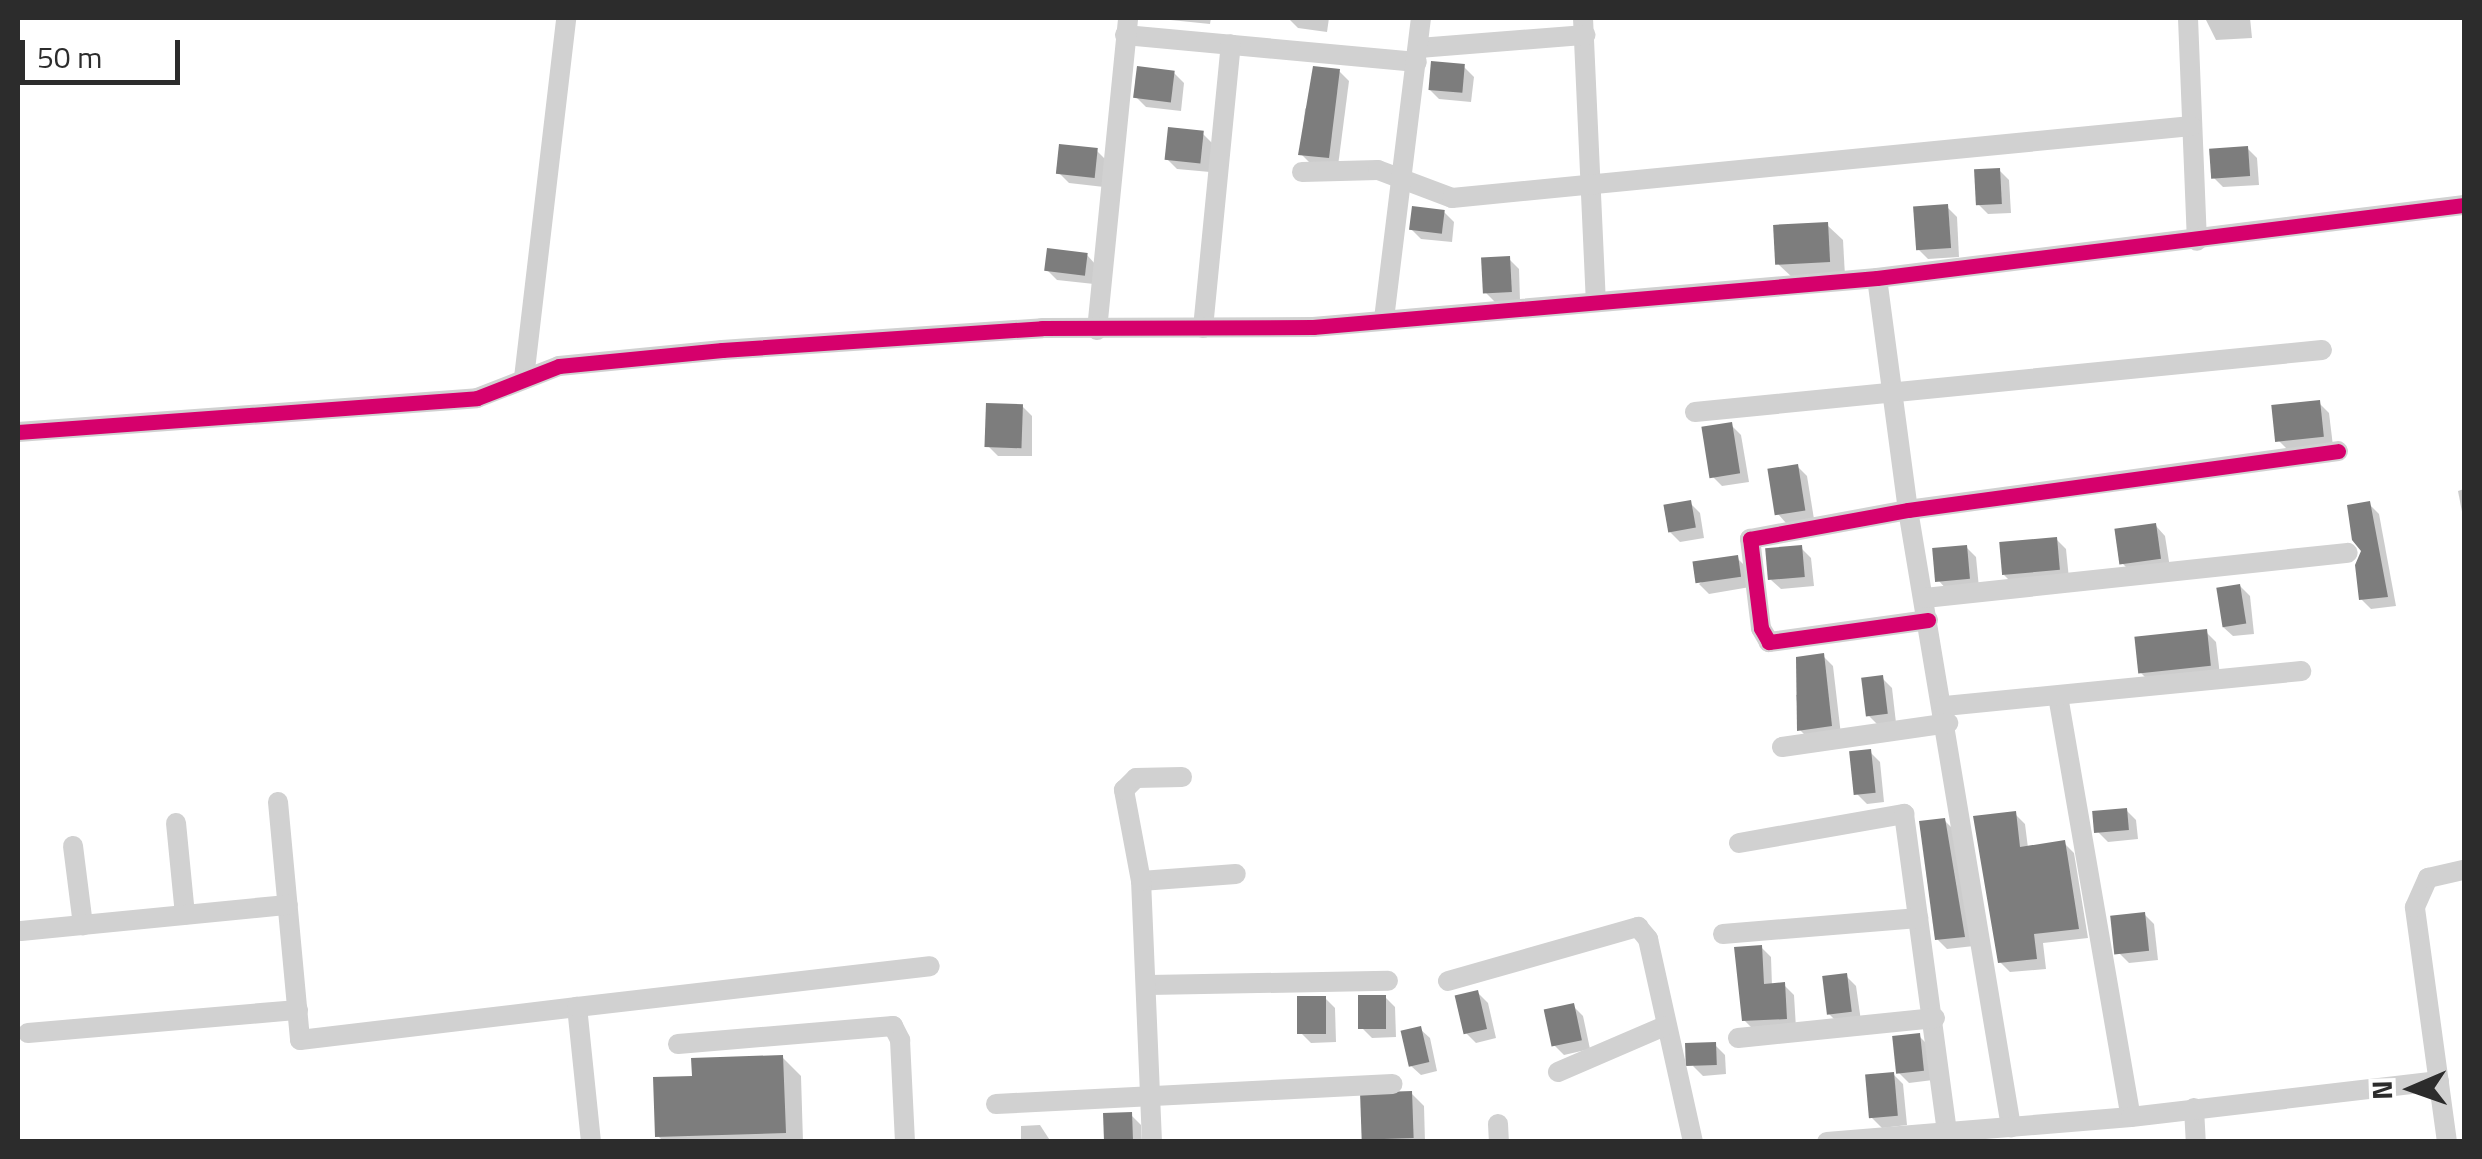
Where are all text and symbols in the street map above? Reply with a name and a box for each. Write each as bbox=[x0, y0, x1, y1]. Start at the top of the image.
scale bar bbox=[25, 20, 185, 82]
text: 50 m bbox=[37, 34, 102, 80]
north arrow bbox=[2362, 1039, 2462, 1139]
text: N bbox=[2360, 1080, 2403, 1101]

